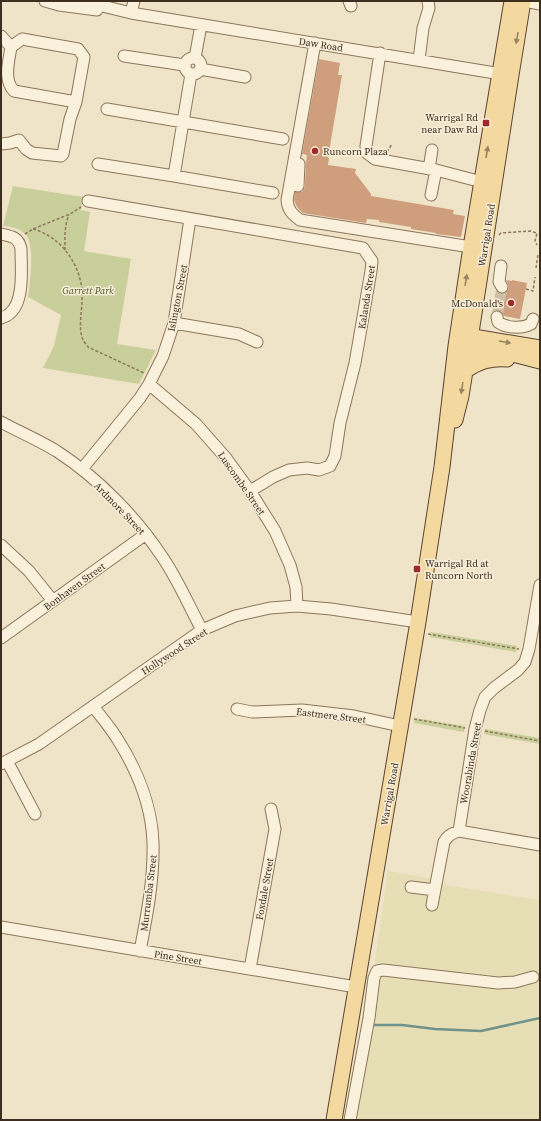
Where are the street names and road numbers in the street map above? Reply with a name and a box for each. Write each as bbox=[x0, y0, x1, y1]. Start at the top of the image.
street label: Daw Road bbox=[298, 35, 344, 54]
street label: Warrigal Road bbox=[475, 202, 498, 267]
street label: Islington Street bbox=[165, 263, 190, 333]
street label: Kalanda Street bbox=[355, 263, 378, 330]
street label: Luscombe Street bbox=[215, 449, 269, 518]
street label: Ardmore Street bbox=[91, 479, 149, 538]
street label: Bonhaven Street bbox=[41, 559, 108, 613]
street label: Hollywood Street bbox=[139, 625, 210, 678]
street label: Eastmere Street bbox=[295, 705, 367, 726]
street label: Woorabinda Street bbox=[457, 720, 484, 805]
street label: Warrigal Road bbox=[378, 761, 401, 826]
street label: Murrumba Street bbox=[137, 853, 160, 932]
street label: Foxdale Street bbox=[253, 856, 276, 921]
street label: Pine Street bbox=[153, 947, 204, 968]

